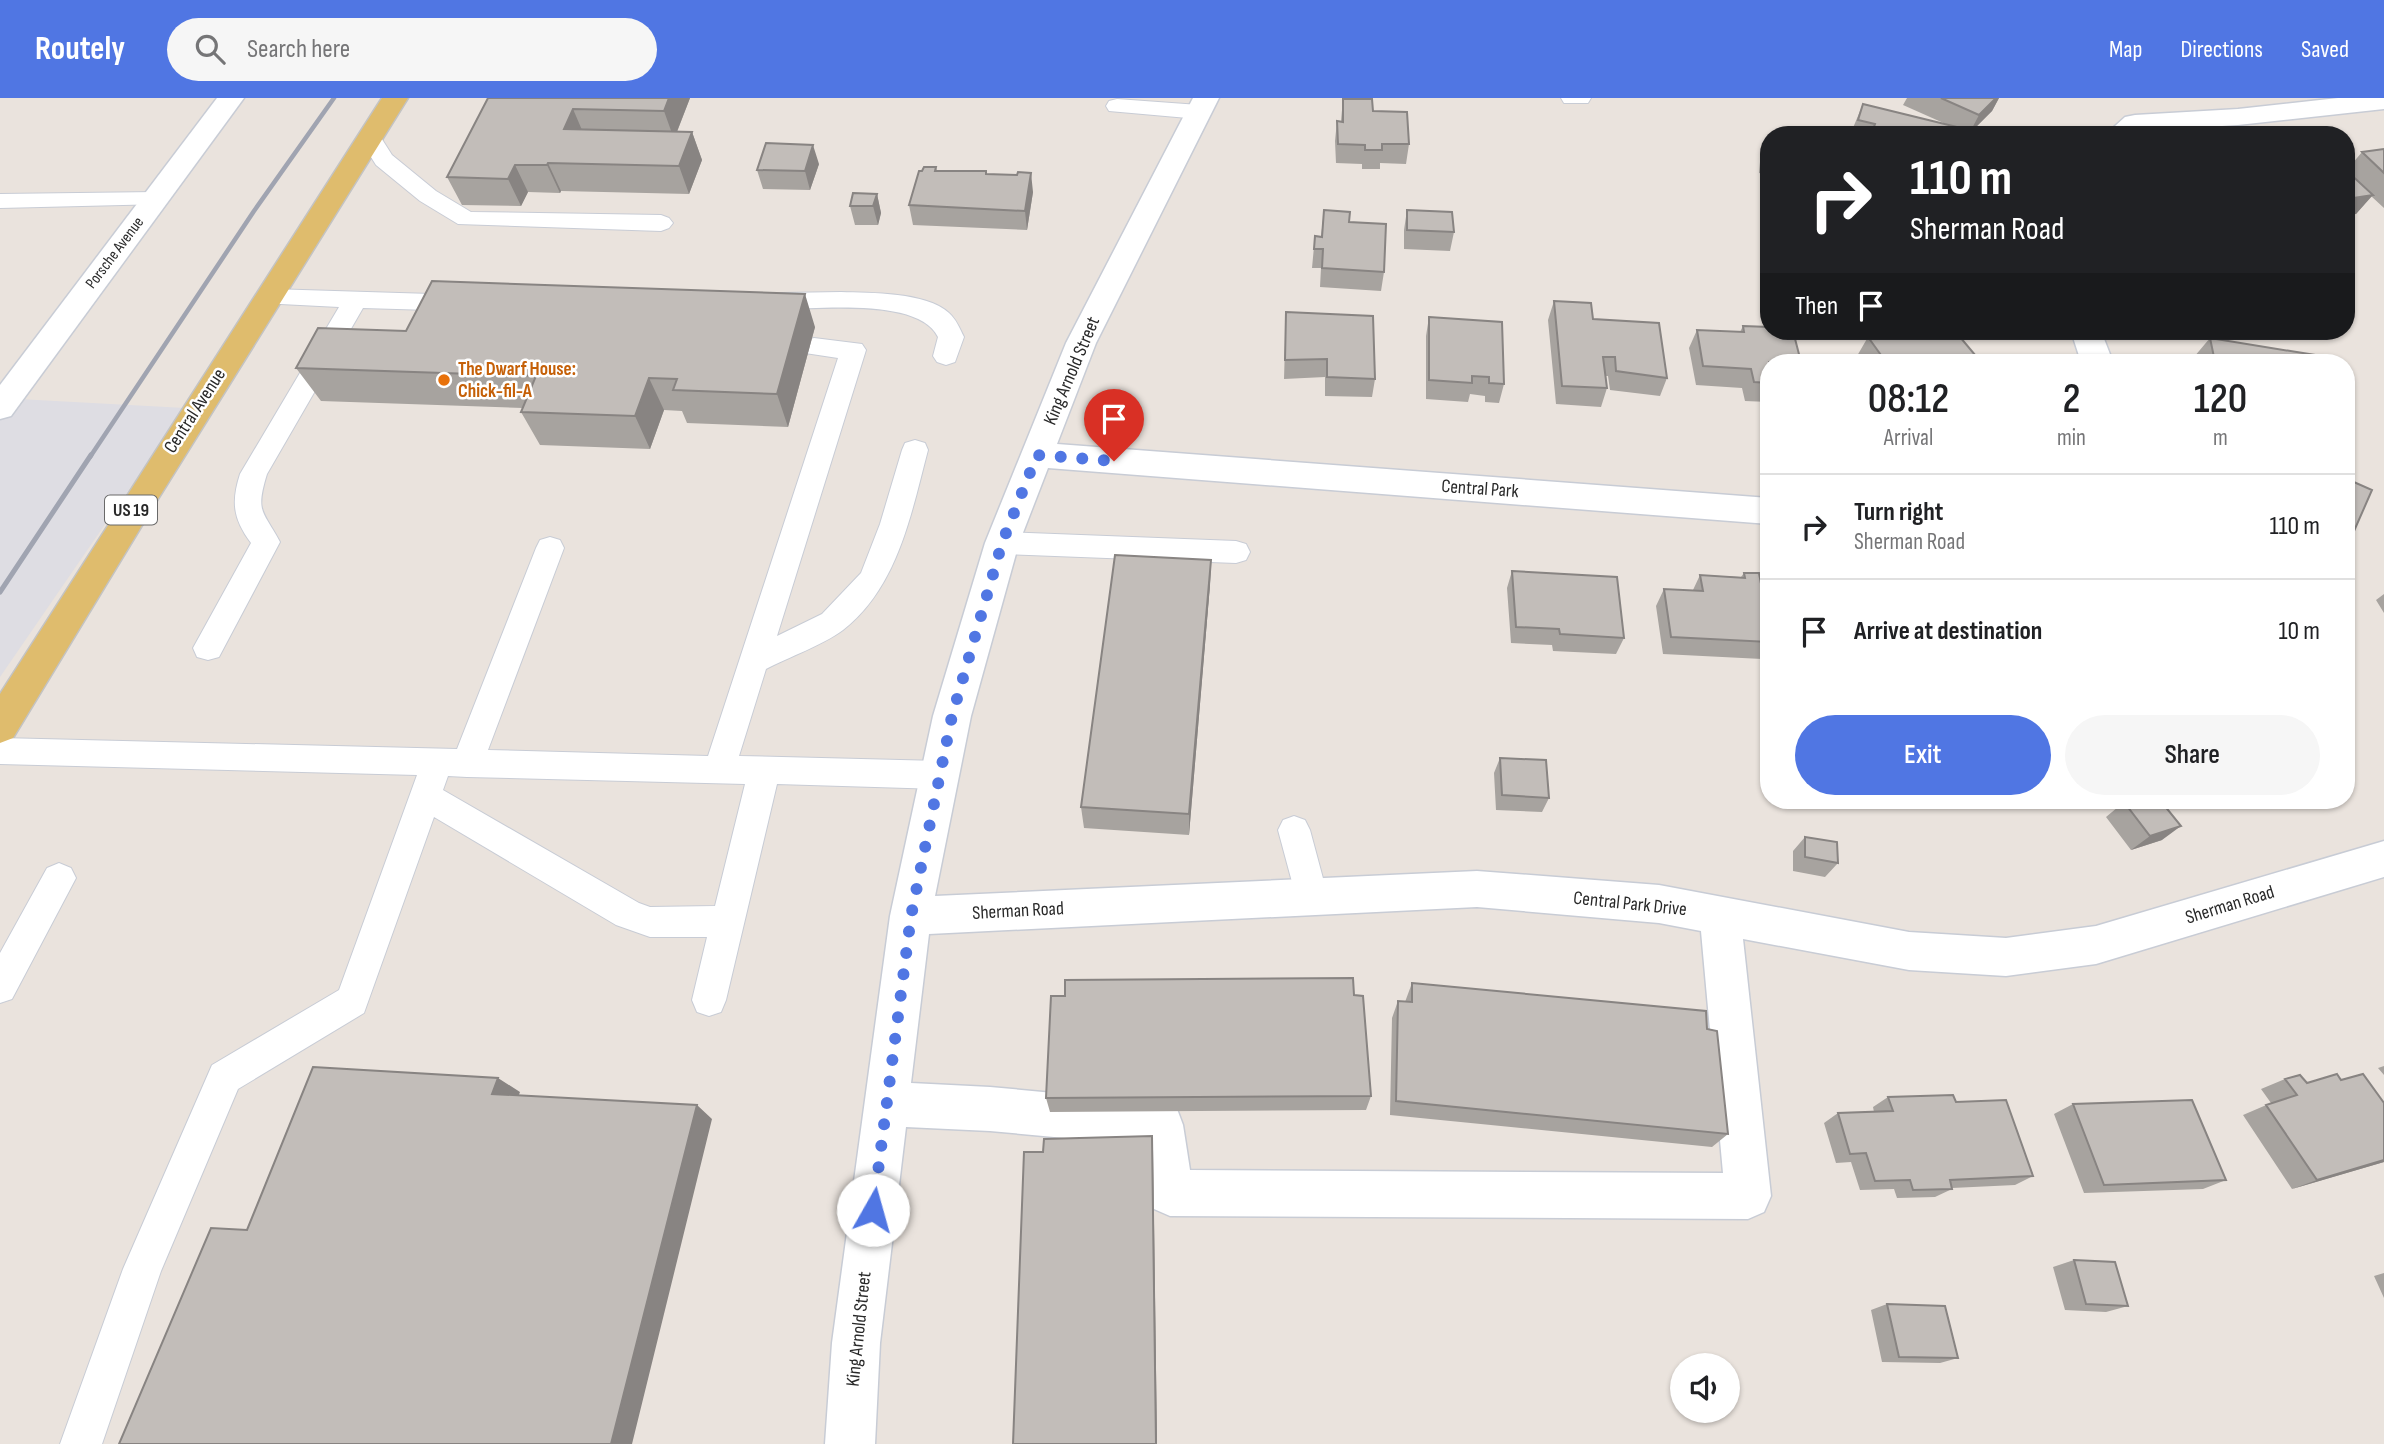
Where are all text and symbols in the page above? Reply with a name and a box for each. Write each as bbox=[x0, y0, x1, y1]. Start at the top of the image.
search box bbox=[167, 18, 657, 81]
text: Routely bbox=[35, 29, 125, 69]
icon: search bbox=[191, 30, 229, 68]
text: Search here bbox=[247, 34, 350, 65]
text: Map bbox=[2109, 35, 2142, 64]
text: Directions bbox=[2180, 35, 2263, 64]
text: Saved bbox=[2301, 35, 2349, 64]
text: 110 m bbox=[1910, 150, 2012, 209]
icon: right bbox=[1795, 154, 1886, 245]
text: Sherman Road bbox=[1910, 210, 2064, 249]
street label: Porsche Avenue bbox=[82, 213, 148, 293]
icon: arrive bbox=[1852, 287, 1890, 325]
text: Then bbox=[1795, 291, 1838, 322]
street label: King Arnold Street bbox=[1039, 313, 1105, 429]
place label: The Dwarf House: Chick-fil-A bbox=[458, 358, 576, 403]
street label: Central Avenue bbox=[159, 364, 231, 458]
marker: The Dwarf House: Chick-fil-A bbox=[436, 372, 452, 388]
text: 08:12 bbox=[1868, 374, 1949, 425]
text: 2 bbox=[2063, 374, 2080, 425]
text: 120 bbox=[2194, 374, 2247, 425]
pin bbox=[1084, 389, 1144, 461]
icon: arrive bbox=[1095, 400, 1133, 438]
text: Arrival bbox=[1884, 424, 1933, 452]
text: min bbox=[2057, 424, 2086, 452]
text: m bbox=[2213, 424, 2228, 452]
street label: Central Park bbox=[1441, 475, 1520, 503]
road number: US 19 bbox=[105, 496, 157, 524]
text: Turn right bbox=[1854, 497, 1943, 528]
icon: right bbox=[1795, 508, 1833, 546]
text: 110 m bbox=[2269, 511, 2320, 542]
text: Sherman Road bbox=[1854, 528, 1965, 556]
icon: arrive bbox=[1795, 613, 1833, 651]
text: Arrive at destination bbox=[1854, 616, 2042, 647]
text: 10 m bbox=[2278, 616, 2320, 647]
button: Exit bbox=[1795, 715, 2051, 795]
button: Share bbox=[2065, 715, 2320, 795]
street label: Sherman Road bbox=[2183, 881, 2277, 929]
street label: Central Park Drive bbox=[1572, 887, 1688, 921]
street label: Sherman Road bbox=[972, 897, 1064, 925]
position arrow bbox=[836, 1173, 910, 1247]
street label: King Arnold Street bbox=[842, 1270, 876, 1388]
map controls bbox=[1670, 1353, 1740, 1423]
button: sound bbox=[1670, 1353, 1740, 1423]

